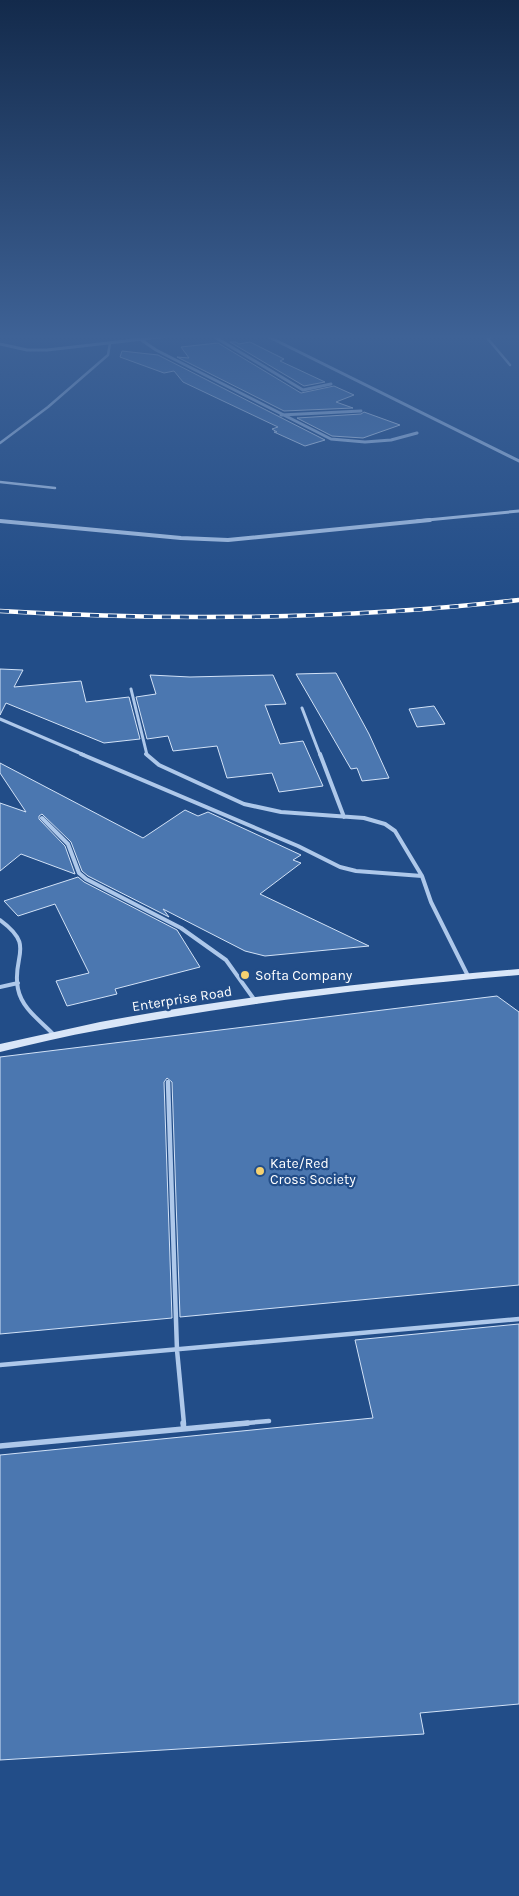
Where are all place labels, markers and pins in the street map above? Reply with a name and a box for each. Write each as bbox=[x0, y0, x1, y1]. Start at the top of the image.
place label: Softa Company bbox=[255, 967, 353, 984]
marker: Softa Company bbox=[239, 969, 251, 981]
place label: Kate/Red Cross Society bbox=[270, 1155, 356, 1188]
marker: Kate/Red Cross Society bbox=[254, 1165, 266, 1177]

